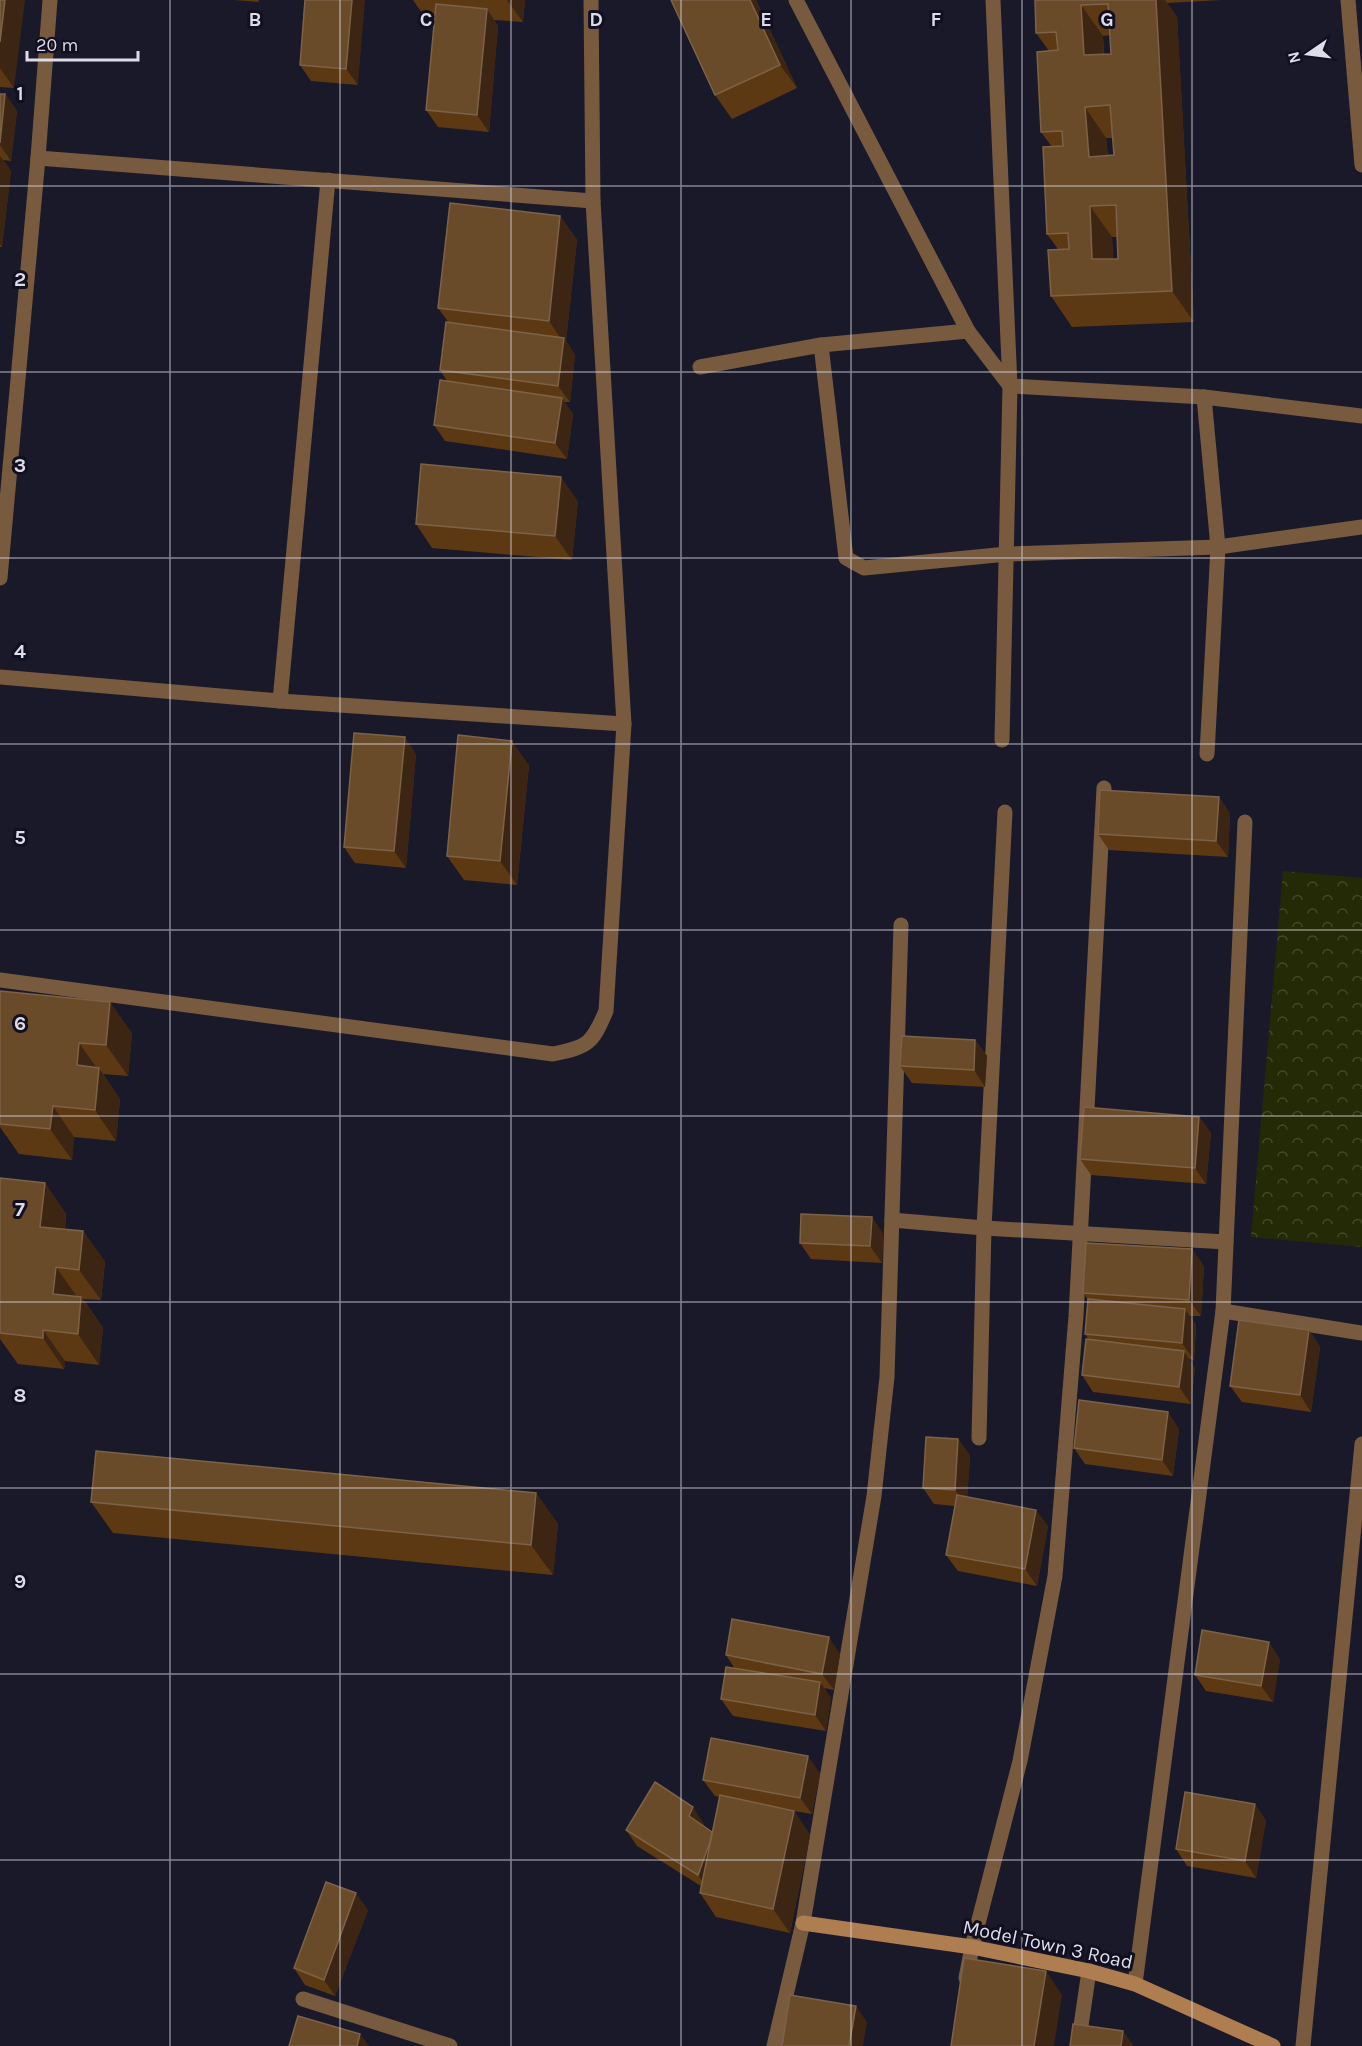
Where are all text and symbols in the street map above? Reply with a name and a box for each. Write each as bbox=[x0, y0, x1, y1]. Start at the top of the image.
text: B bbox=[249, 8, 261, 31]
text: C bbox=[420, 8, 432, 31]
text: D bbox=[589, 8, 603, 31]
text: E bbox=[760, 8, 772, 31]
text: F bbox=[931, 8, 942, 31]
text: G bbox=[1100, 8, 1114, 31]
scale bar bbox=[27, 24, 138, 62]
north arrow bbox=[1278, 24, 1338, 84]
text: 20 m bbox=[36, 34, 78, 56]
text: N bbox=[1283, 50, 1305, 65]
text: 1 bbox=[16, 82, 24, 105]
text: 2 bbox=[14, 268, 26, 291]
text: 3 bbox=[14, 454, 26, 477]
text: 4 bbox=[14, 640, 26, 663]
text: 5 bbox=[14, 826, 26, 849]
text: 6 bbox=[14, 1012, 26, 1035]
text: 7 bbox=[15, 1198, 25, 1221]
text: 8 bbox=[14, 1384, 26, 1407]
text: 9 bbox=[14, 1570, 26, 1593]
street label: Model Town 3 Road bbox=[961, 1915, 1135, 1974]

